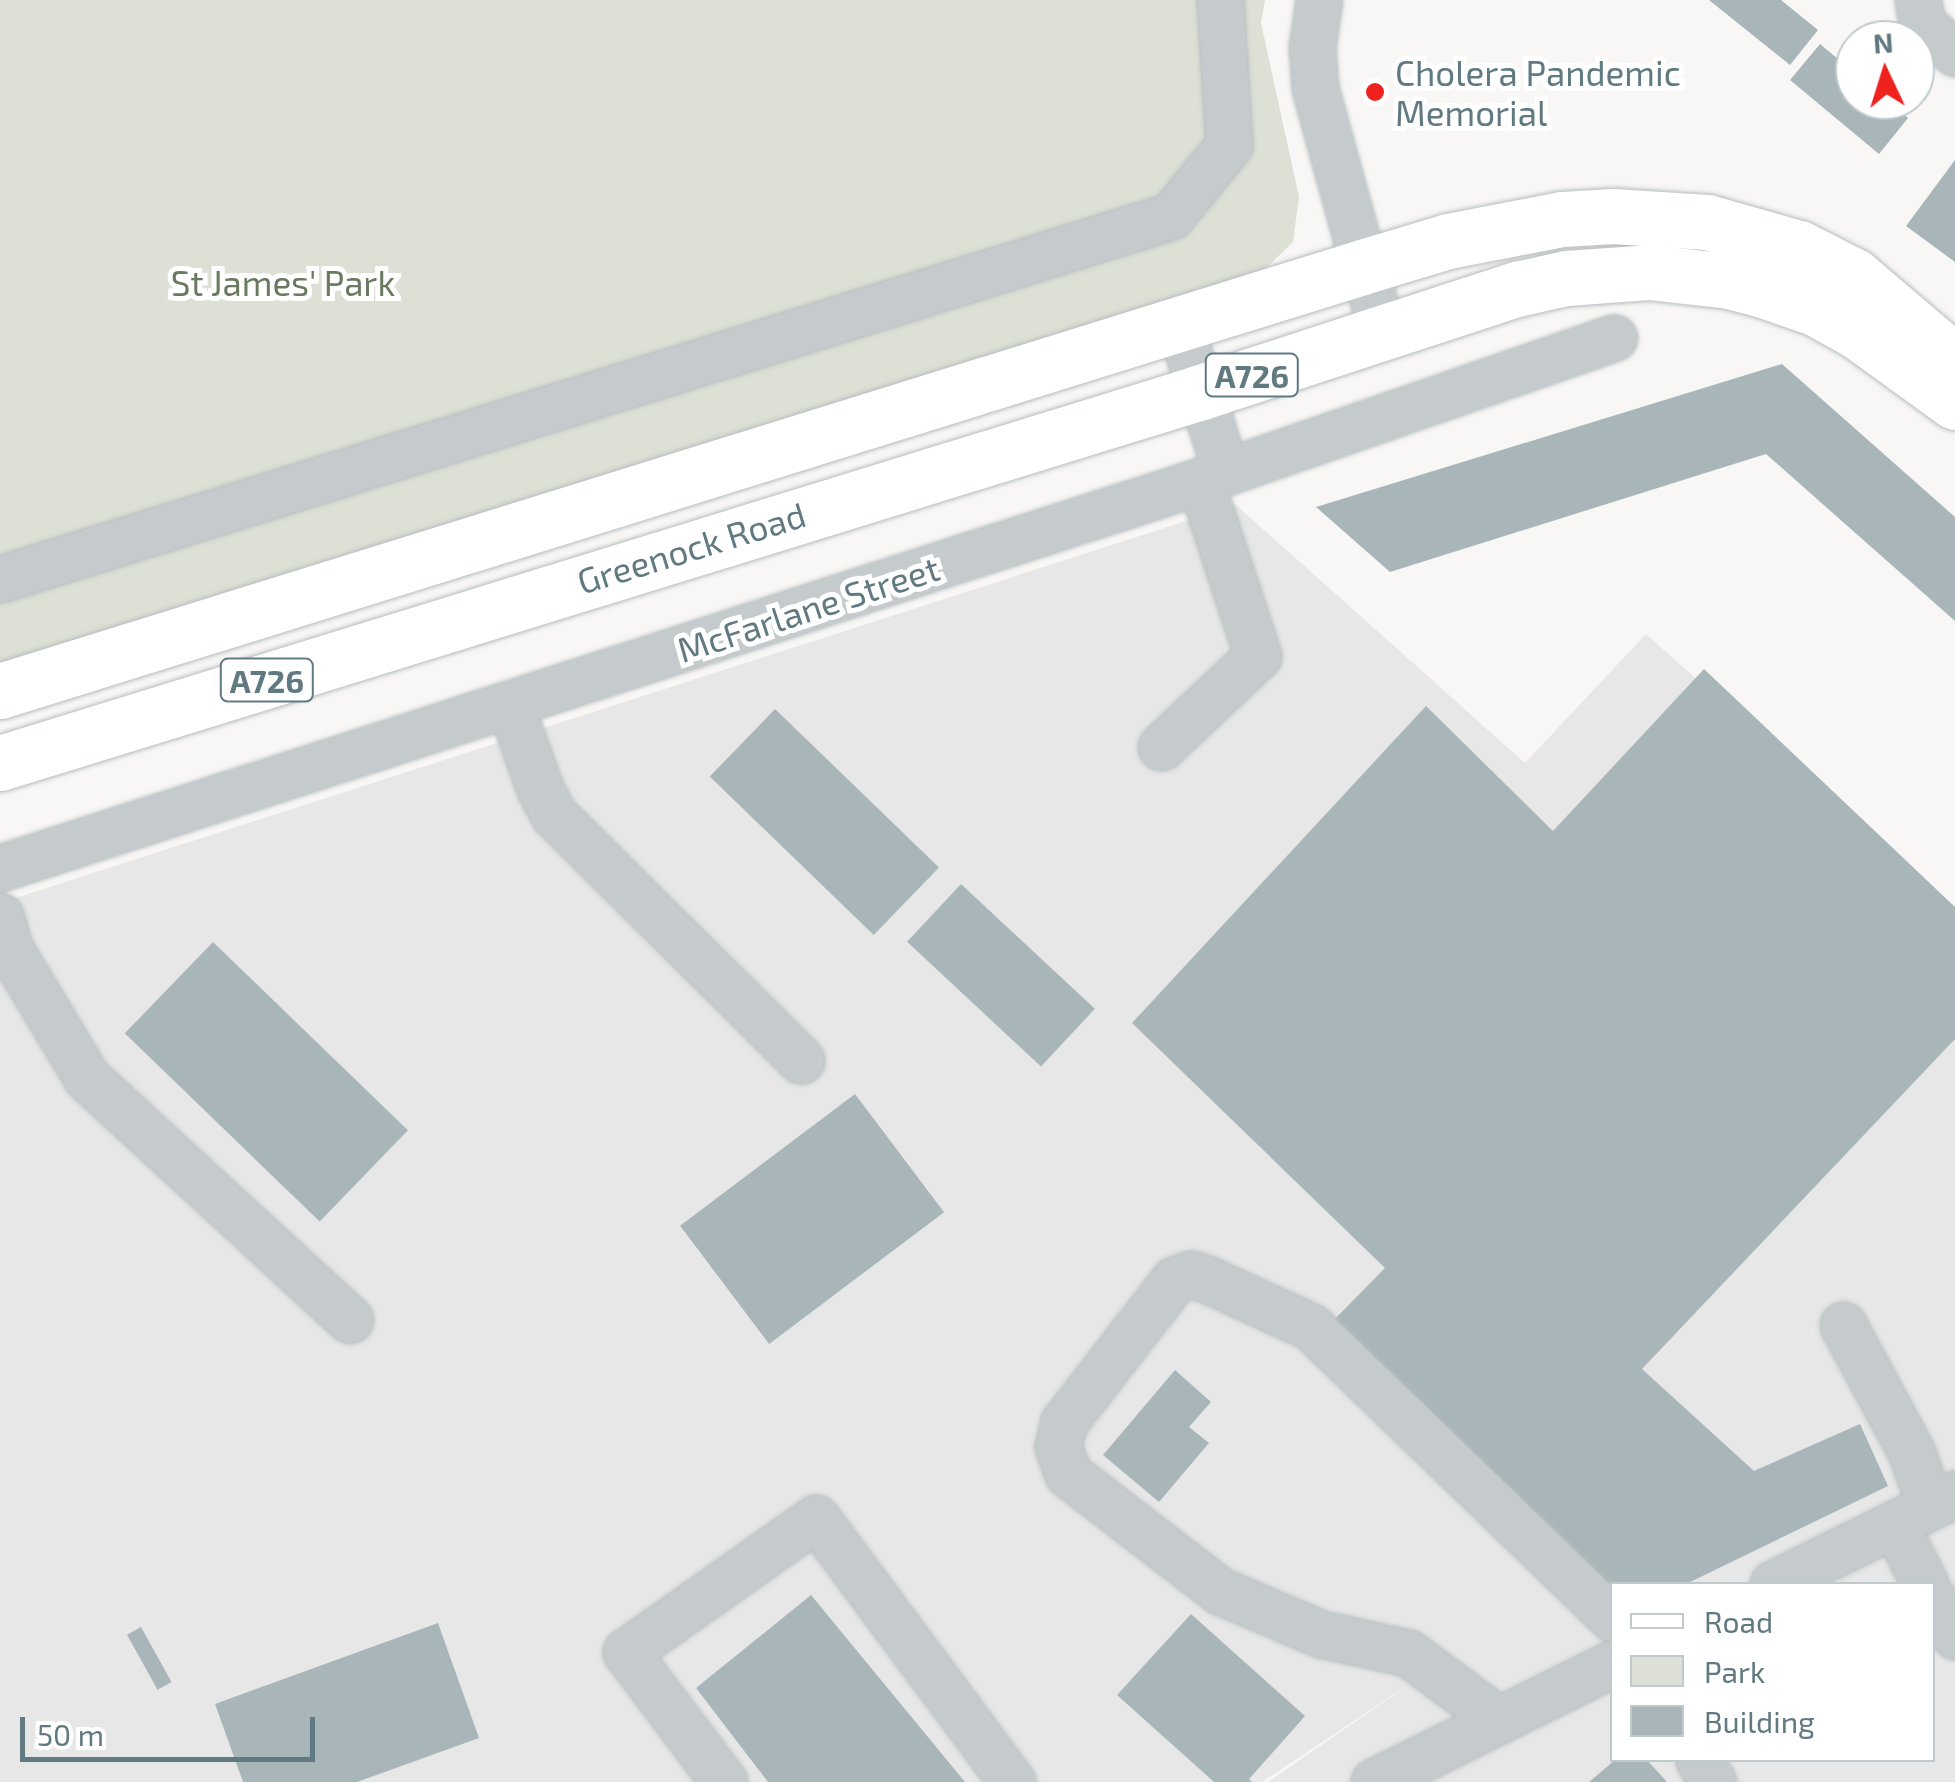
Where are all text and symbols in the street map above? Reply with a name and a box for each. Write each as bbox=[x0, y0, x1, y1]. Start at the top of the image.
north arrow bbox=[1835, 20, 1935, 120]
text: N bbox=[1872, 24, 1894, 60]
place label: Cholera Pandemic Memorial bbox=[1395, 51, 1681, 133]
marker: Cholera Pandemic Memorial bbox=[1364, 81, 1386, 103]
park label: St James' Park bbox=[170, 261, 396, 303]
road number: A726 bbox=[1204, 348, 1300, 402]
street label: Greenock Road bbox=[572, 492, 810, 602]
street label: McFarlane Street bbox=[672, 546, 944, 670]
road number: A726 bbox=[220, 653, 314, 707]
legend bbox=[1610, 1582, 1935, 1762]
text: Road bbox=[1704, 1603, 1773, 1639]
text: Park bbox=[1704, 1653, 1765, 1689]
scale bar bbox=[25, 1697, 320, 1759]
text: Building bbox=[1704, 1703, 1815, 1739]
text: 50 m bbox=[37, 1716, 104, 1752]

